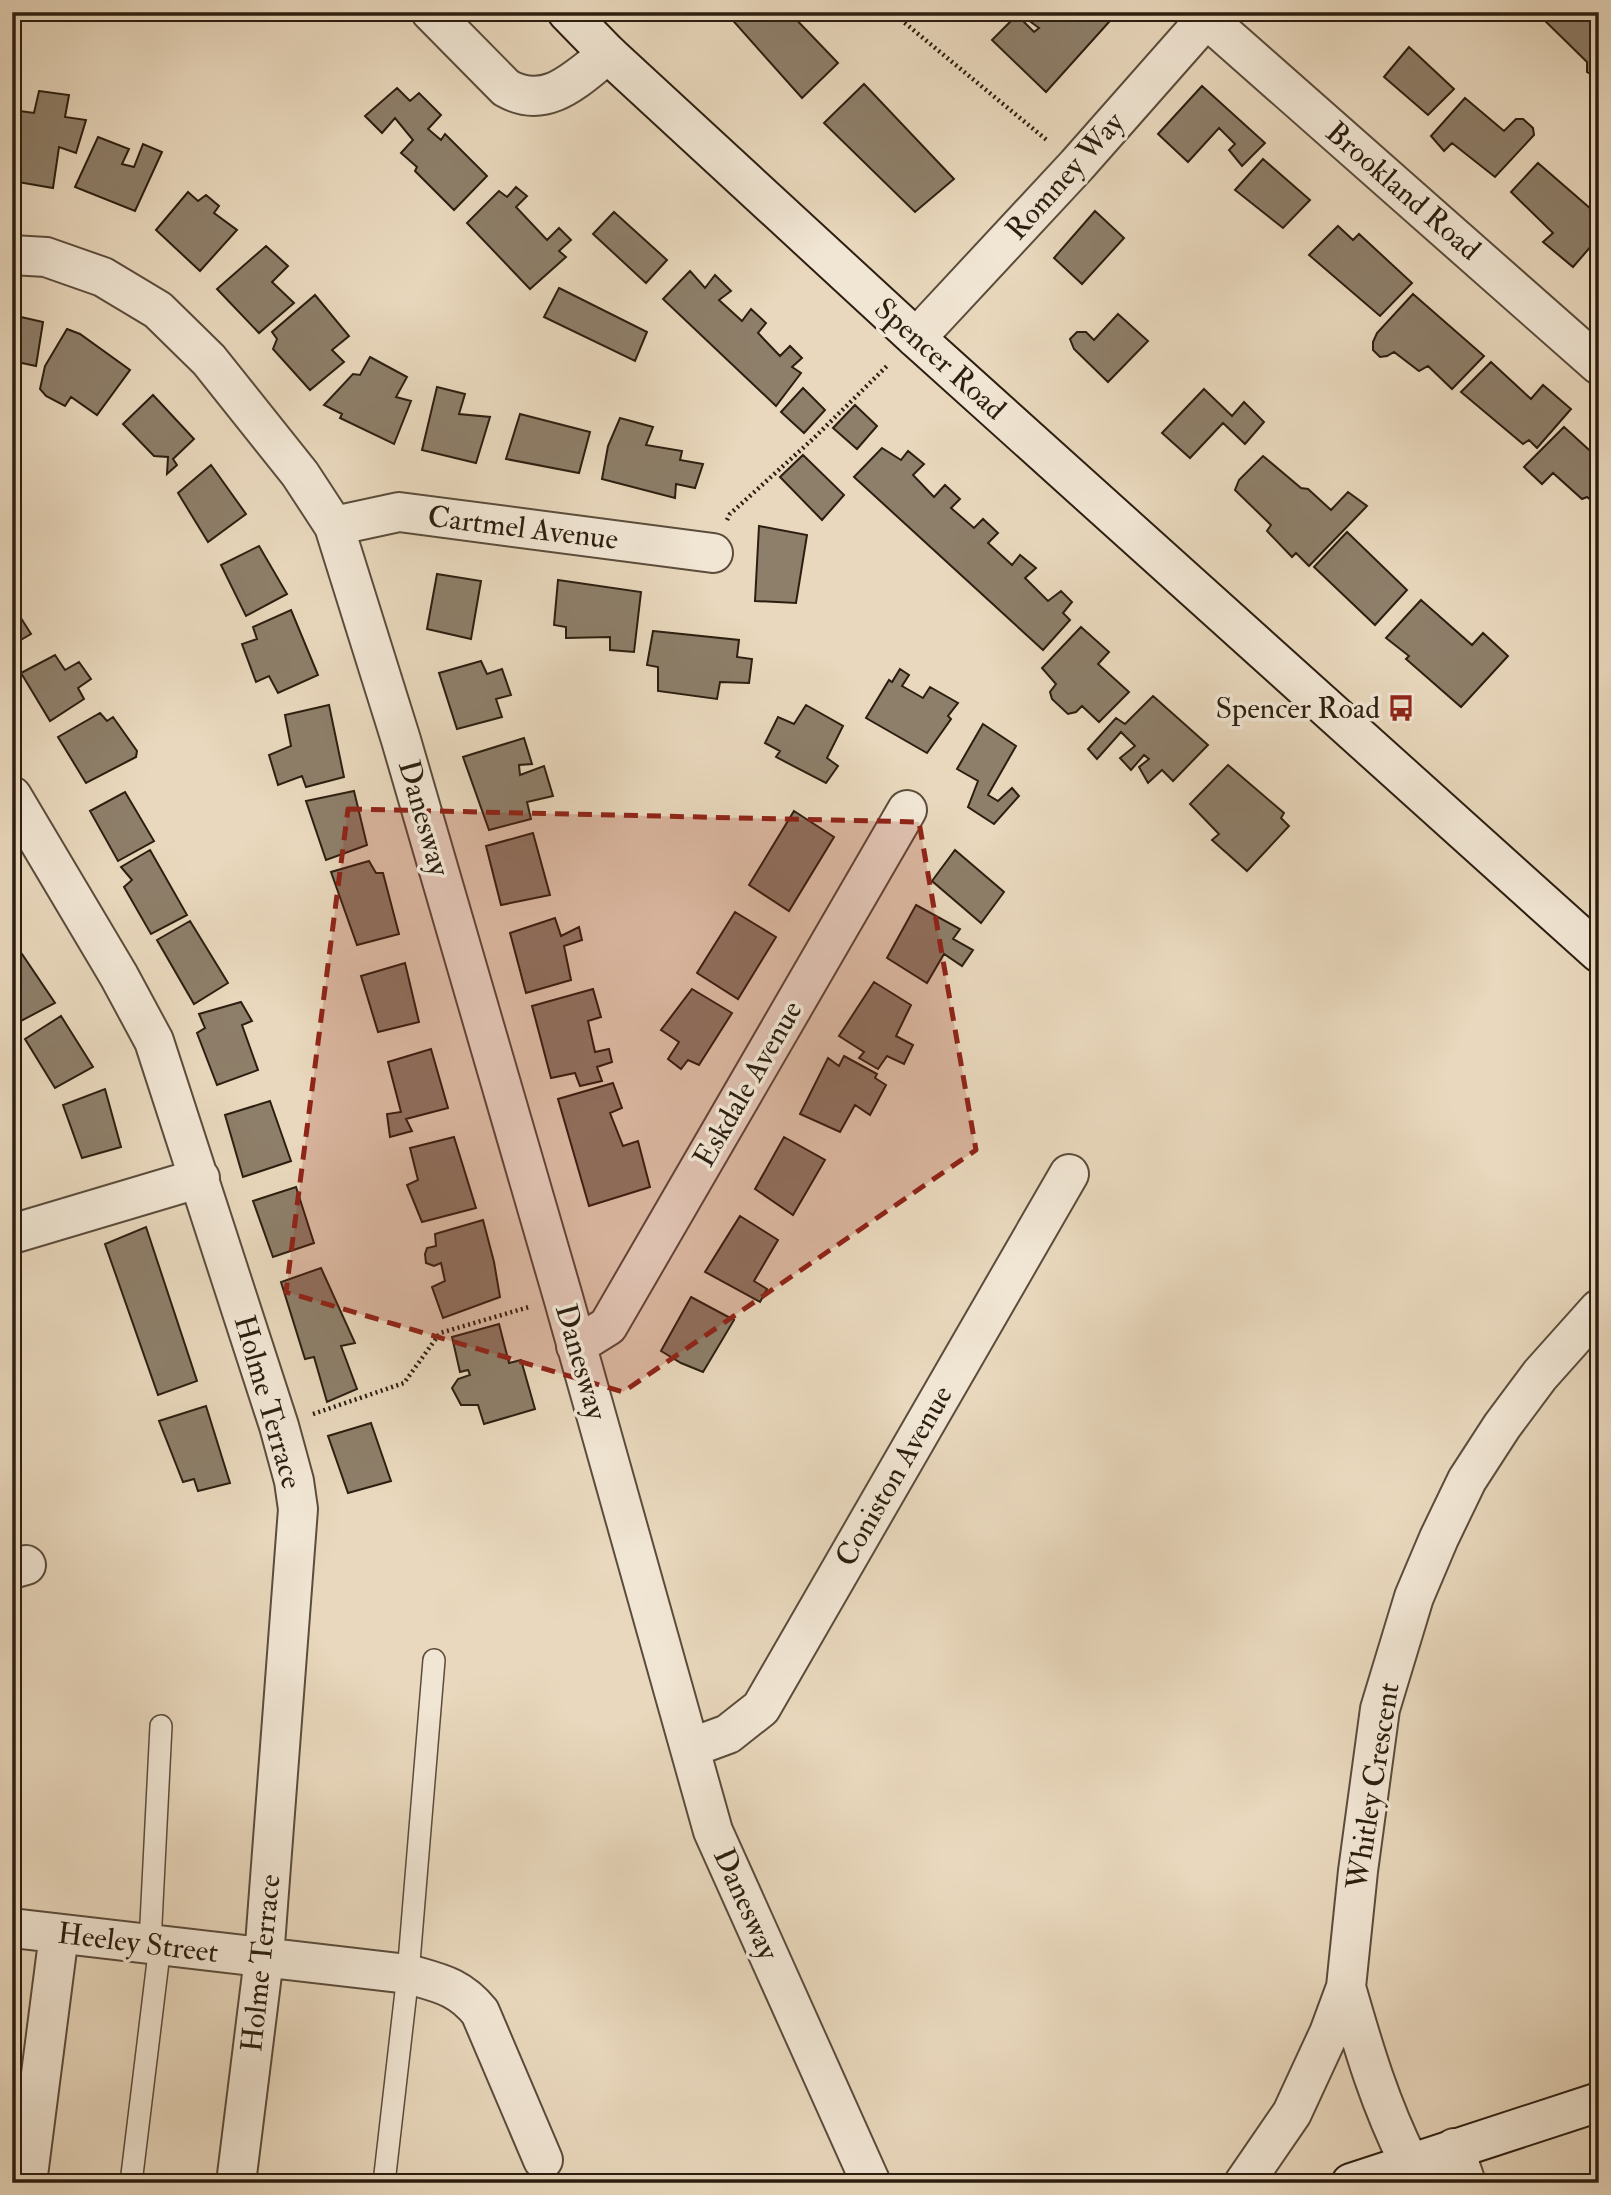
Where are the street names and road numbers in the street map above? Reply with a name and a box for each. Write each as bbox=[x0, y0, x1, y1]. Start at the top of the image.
street label: Romney Way bbox=[998, 104, 1133, 248]
street label: Brookland Road bbox=[1318, 114, 1488, 268]
street label: Spencer Road bbox=[866, 290, 1014, 428]
street label: Cartmel Avenue bbox=[426, 498, 620, 558]
street label: Danesway bbox=[390, 756, 458, 881]
street label: Eskdale Avenue bbox=[685, 994, 811, 1174]
street label: Danesway bbox=[547, 1300, 615, 1425]
street label: Holme Terrace bbox=[226, 1311, 310, 1493]
street label: Coniston Avenue bbox=[827, 1379, 961, 1573]
street label: Whitley Crescent bbox=[1338, 1680, 1408, 1893]
street label: Danesway bbox=[705, 1842, 787, 1966]
street label: Holme Terrace bbox=[233, 1872, 289, 2054]
street label: Heeley Street bbox=[56, 1915, 221, 1971]

